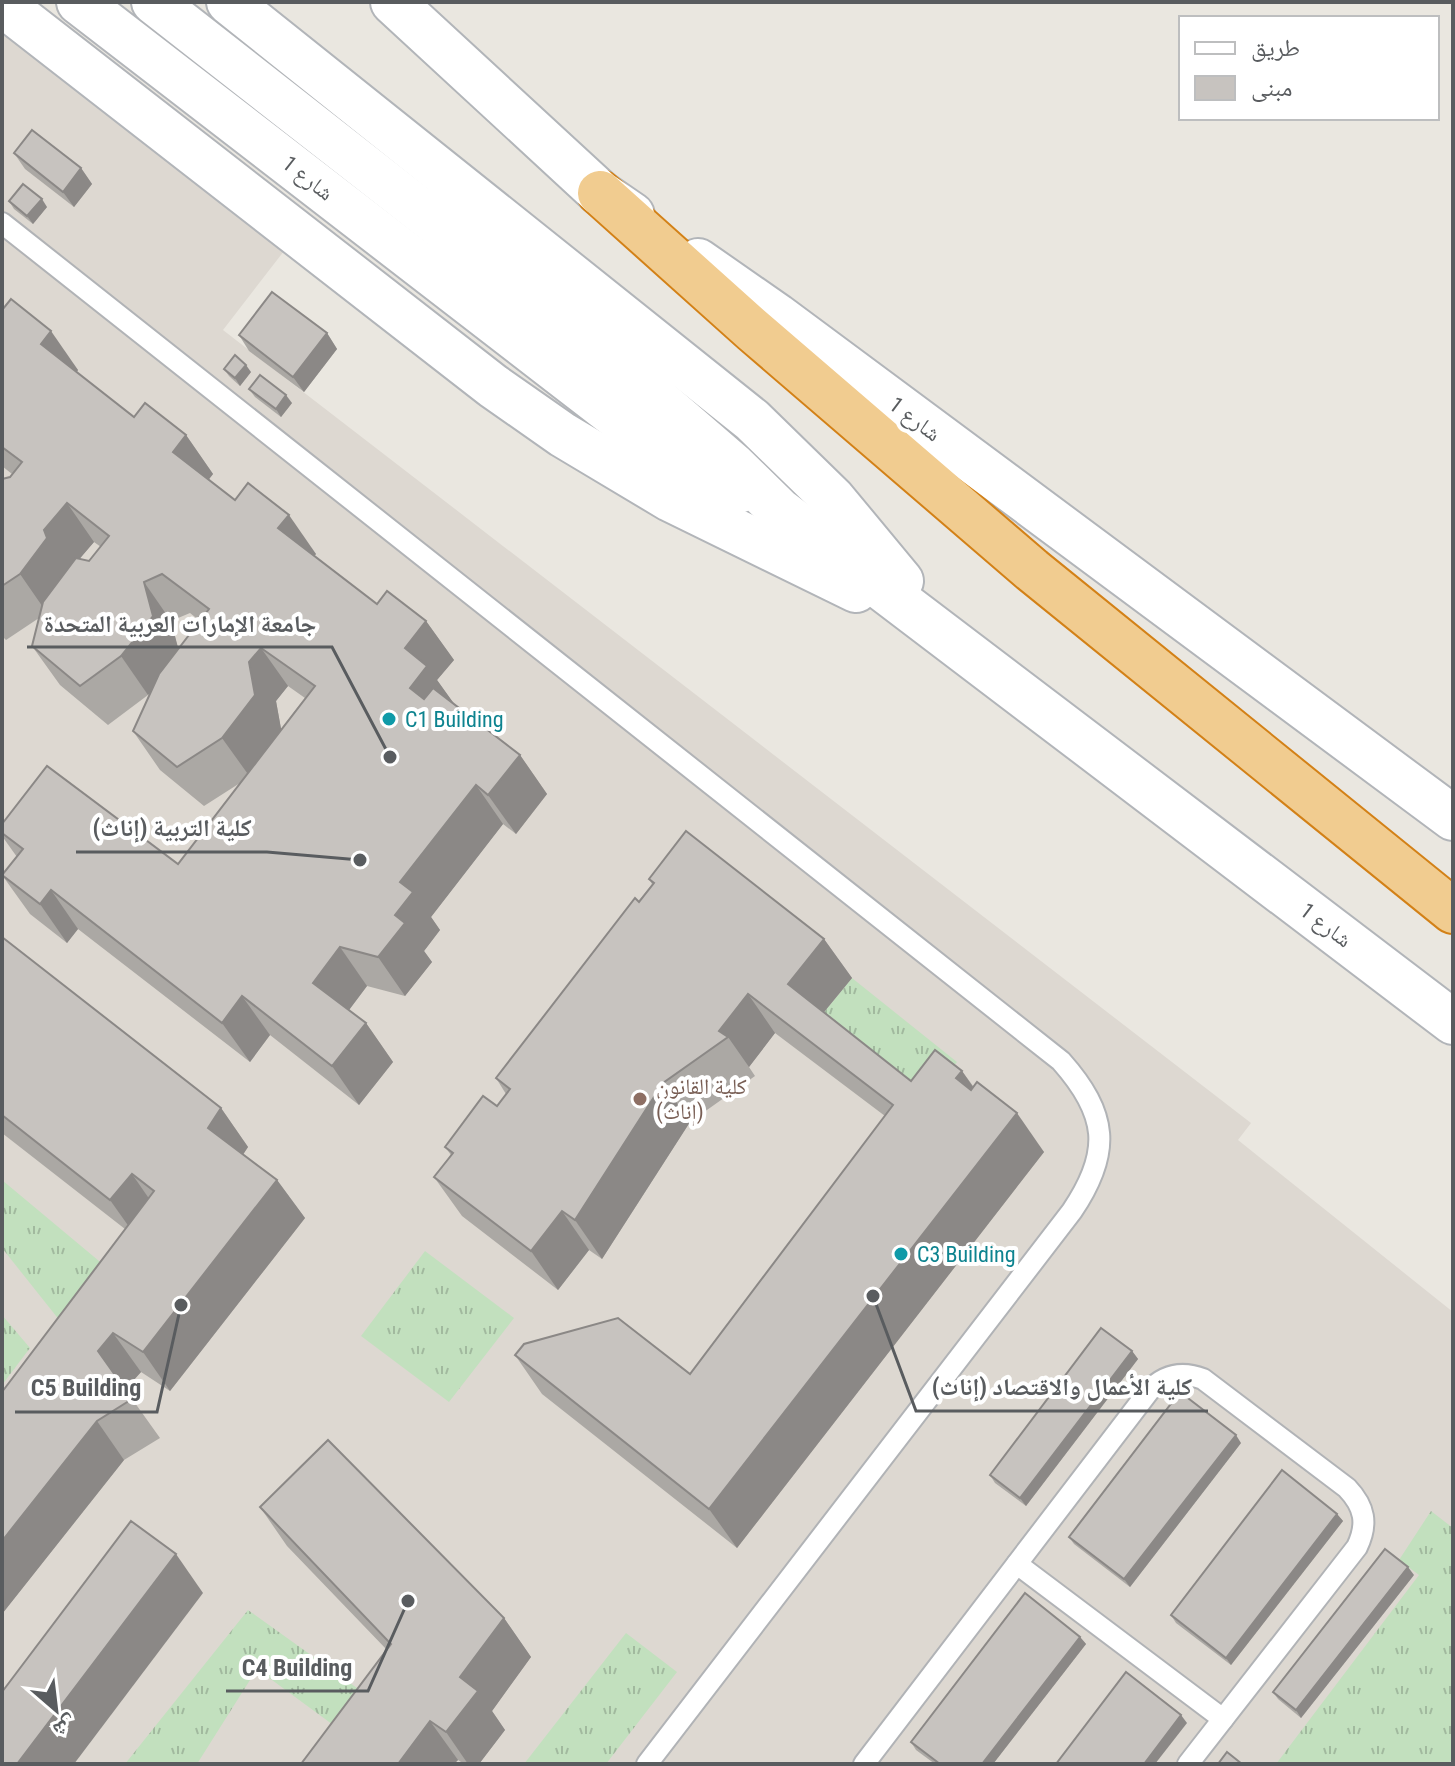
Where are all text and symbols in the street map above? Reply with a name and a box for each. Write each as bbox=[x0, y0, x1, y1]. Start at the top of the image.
legend bbox=[1179, 16, 1439, 120]
text: طريق bbox=[1251, 34, 1300, 62]
text: مبنى bbox=[1251, 74, 1292, 102]
street label: شارع 1 bbox=[277, 150, 338, 206]
street label: شارع 1 bbox=[884, 392, 946, 447]
callout: جامعة الإمارات العربية المتحدة bbox=[27, 599, 332, 647]
text: جامعة الإمارات العربية المتحدة bbox=[44, 610, 316, 638]
place label: C1 Building bbox=[405, 707, 504, 732]
marker: C1 Building bbox=[380, 710, 398, 728]
callout: كلية التربية (إناث) bbox=[76, 804, 267, 852]
text: كلية التربية (إناث) bbox=[92, 814, 252, 843]
street label: شارع 1 bbox=[1295, 898, 1357, 953]
place label: كلية القانون (إناث) bbox=[656, 1074, 747, 1126]
marker: كلية القانون (إناث) bbox=[631, 1090, 649, 1108]
place label: C3 Building bbox=[917, 1242, 1016, 1267]
marker: C3 Building bbox=[892, 1245, 910, 1263]
callout: كلية الأعمال والاقتصاد (إناث) bbox=[916, 1363, 1208, 1411]
callout: C5 Building bbox=[15, 1364, 157, 1412]
text: كلية الأعمال والاقتصاد (إناث) bbox=[932, 1373, 1193, 1402]
text: C5 Building bbox=[31, 1374, 141, 1402]
callout: C4 Building bbox=[226, 1643, 368, 1691]
text: C4 Building bbox=[242, 1654, 352, 1682]
north arrow bbox=[16, 1670, 96, 1750]
text: ش bbox=[49, 1710, 81, 1744]

